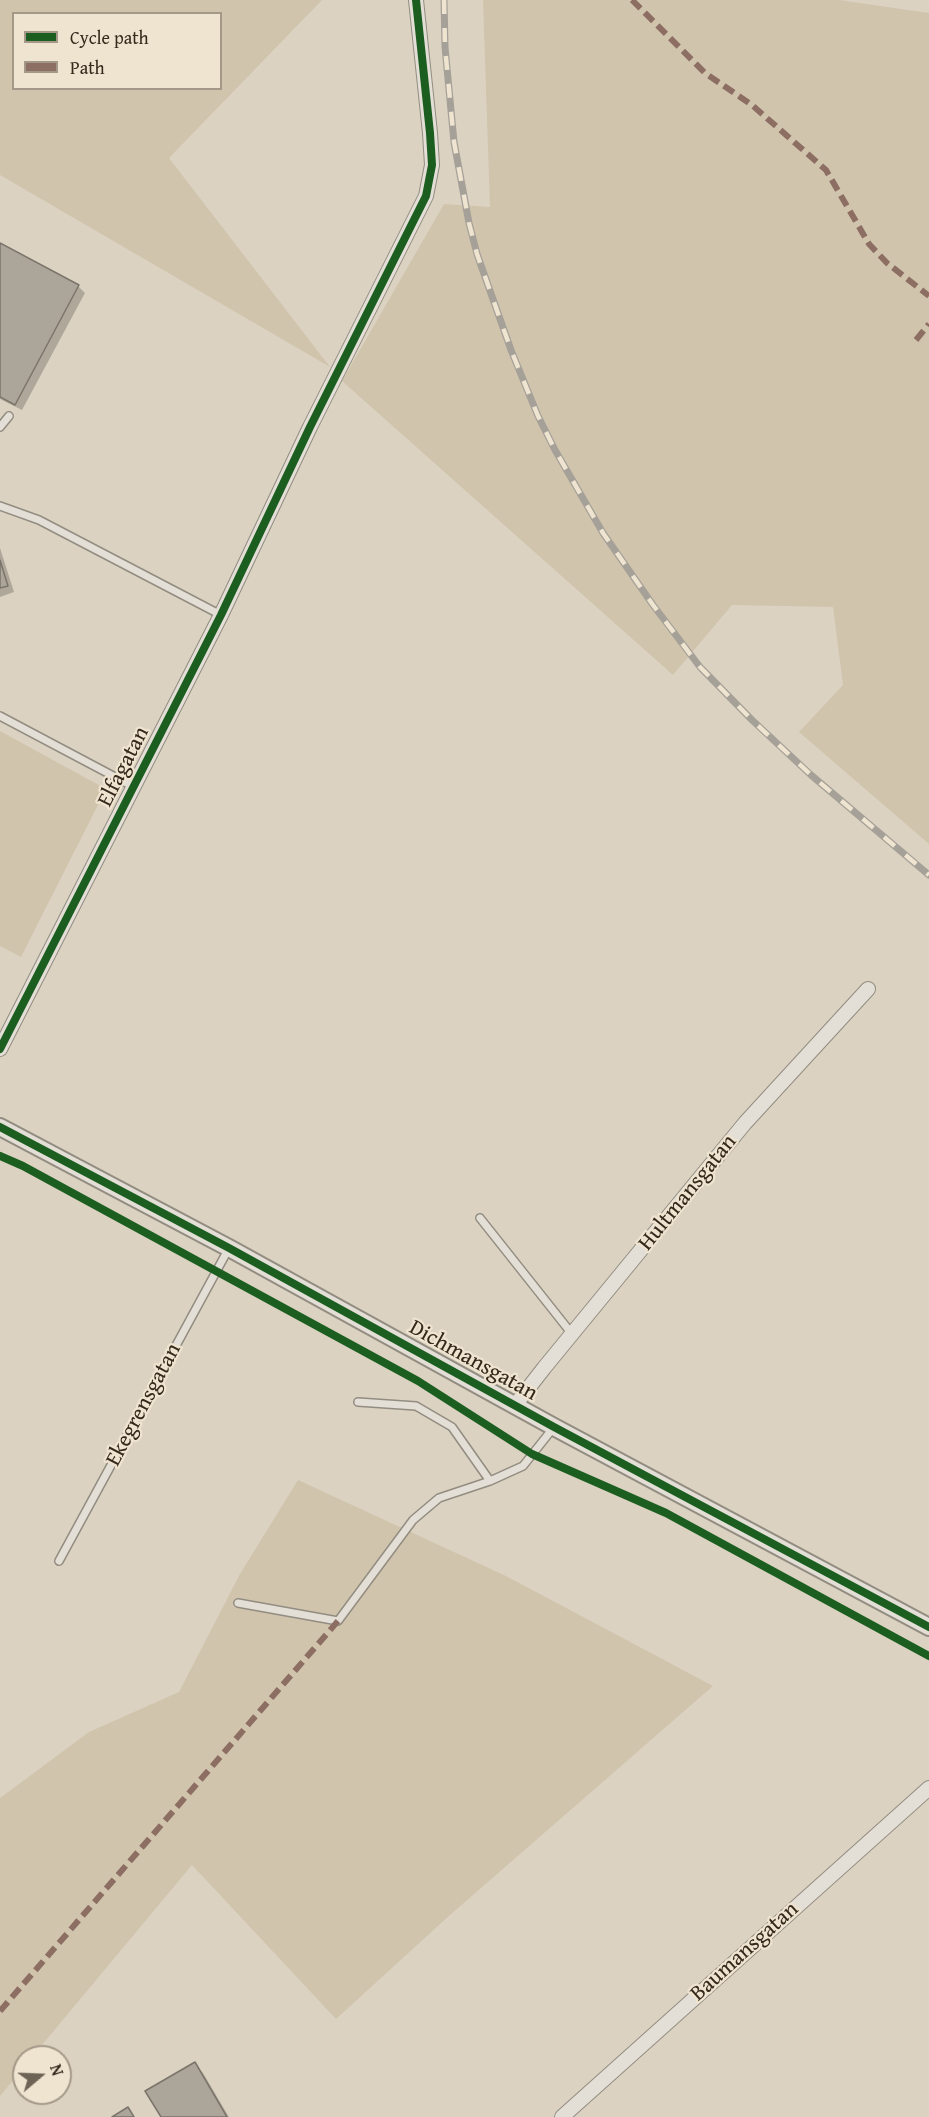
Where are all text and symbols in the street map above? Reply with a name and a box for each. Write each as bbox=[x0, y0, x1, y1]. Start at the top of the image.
legend bbox=[12, 12, 222, 90]
text: Cycle path bbox=[70, 24, 149, 51]
text: Path bbox=[70, 54, 105, 81]
street label: Elfagatan bbox=[93, 722, 155, 812]
street label: Hultmansgatan bbox=[633, 1130, 743, 1256]
street label: Dichmansgatan bbox=[404, 1315, 542, 1407]
street label: Ekegrensgatan bbox=[101, 1339, 187, 1471]
street label: Baumansgatan bbox=[686, 1897, 804, 2007]
north arrow bbox=[12, 2045, 72, 2105]
text: N bbox=[44, 2061, 70, 2079]

